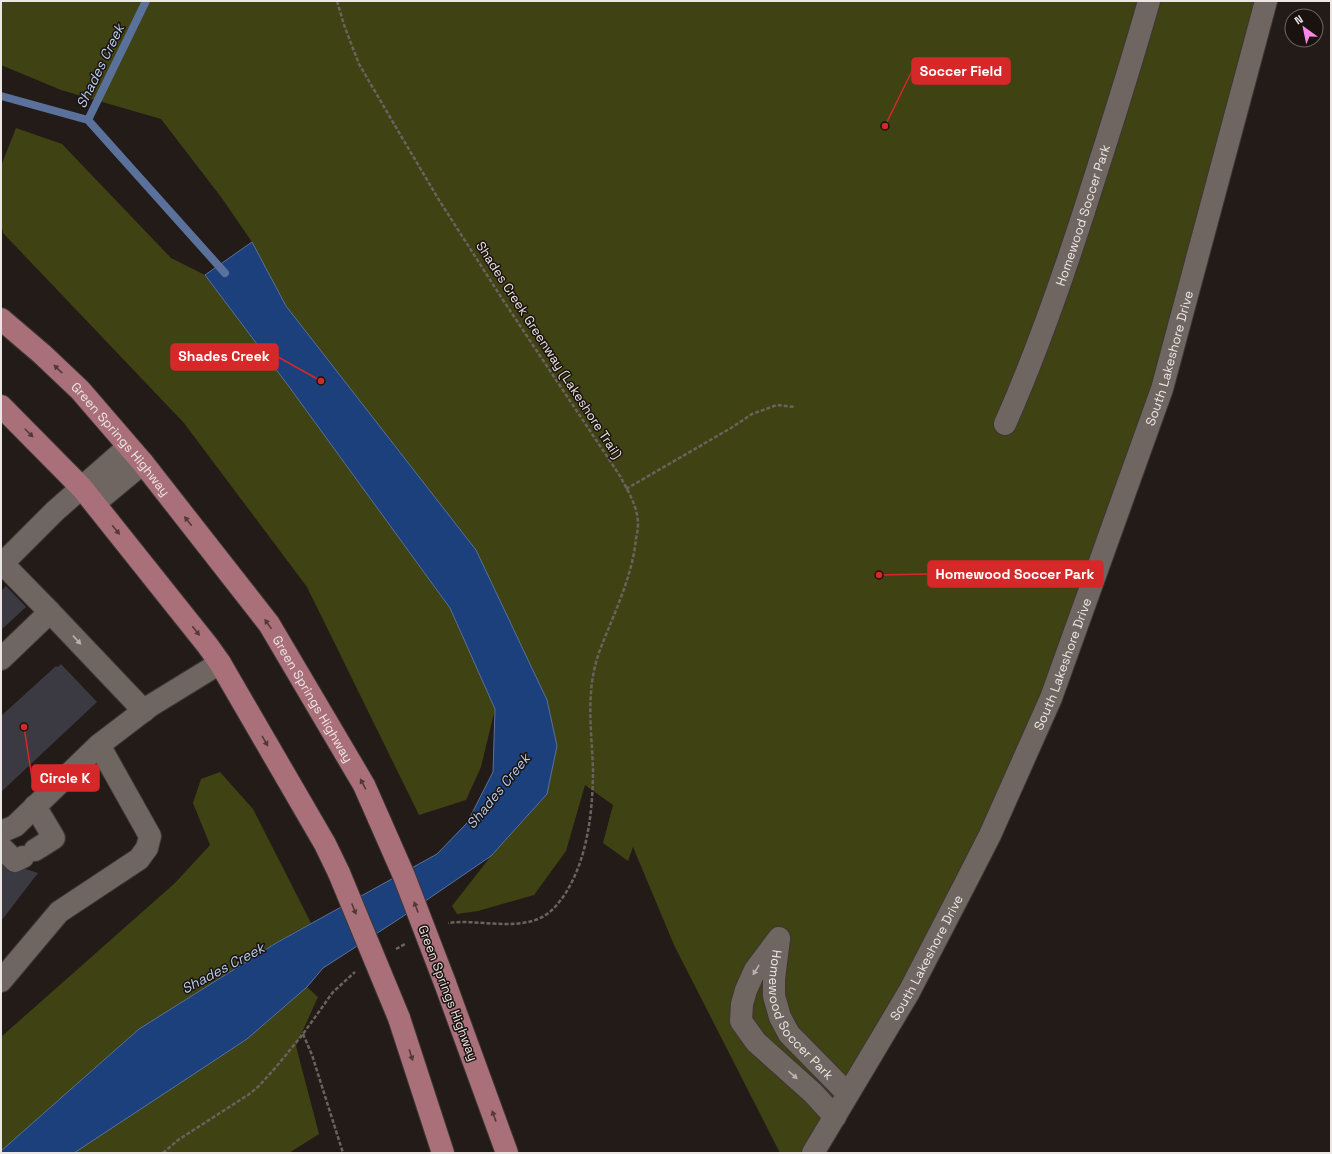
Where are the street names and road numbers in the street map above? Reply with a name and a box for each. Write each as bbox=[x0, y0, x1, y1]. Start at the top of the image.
street label: Homewood Soccer Park bbox=[1051, 142, 1113, 288]
street label: Shades Creek Greenway (Lakeshore Trail) bbox=[472, 238, 626, 462]
street label: South Lakeshore Drive bbox=[1141, 289, 1197, 428]
street label: Green Springs Highway bbox=[68, 378, 174, 499]
street label: South Lakeshore Drive bbox=[1029, 595, 1095, 733]
street label: Green Springs Highway bbox=[269, 632, 357, 765]
street label: South Lakeshore Drive bbox=[886, 892, 967, 1023]
street label: Green Springs Highway bbox=[414, 923, 482, 1063]
street label: Homewood Soccer Park bbox=[766, 949, 838, 1083]

